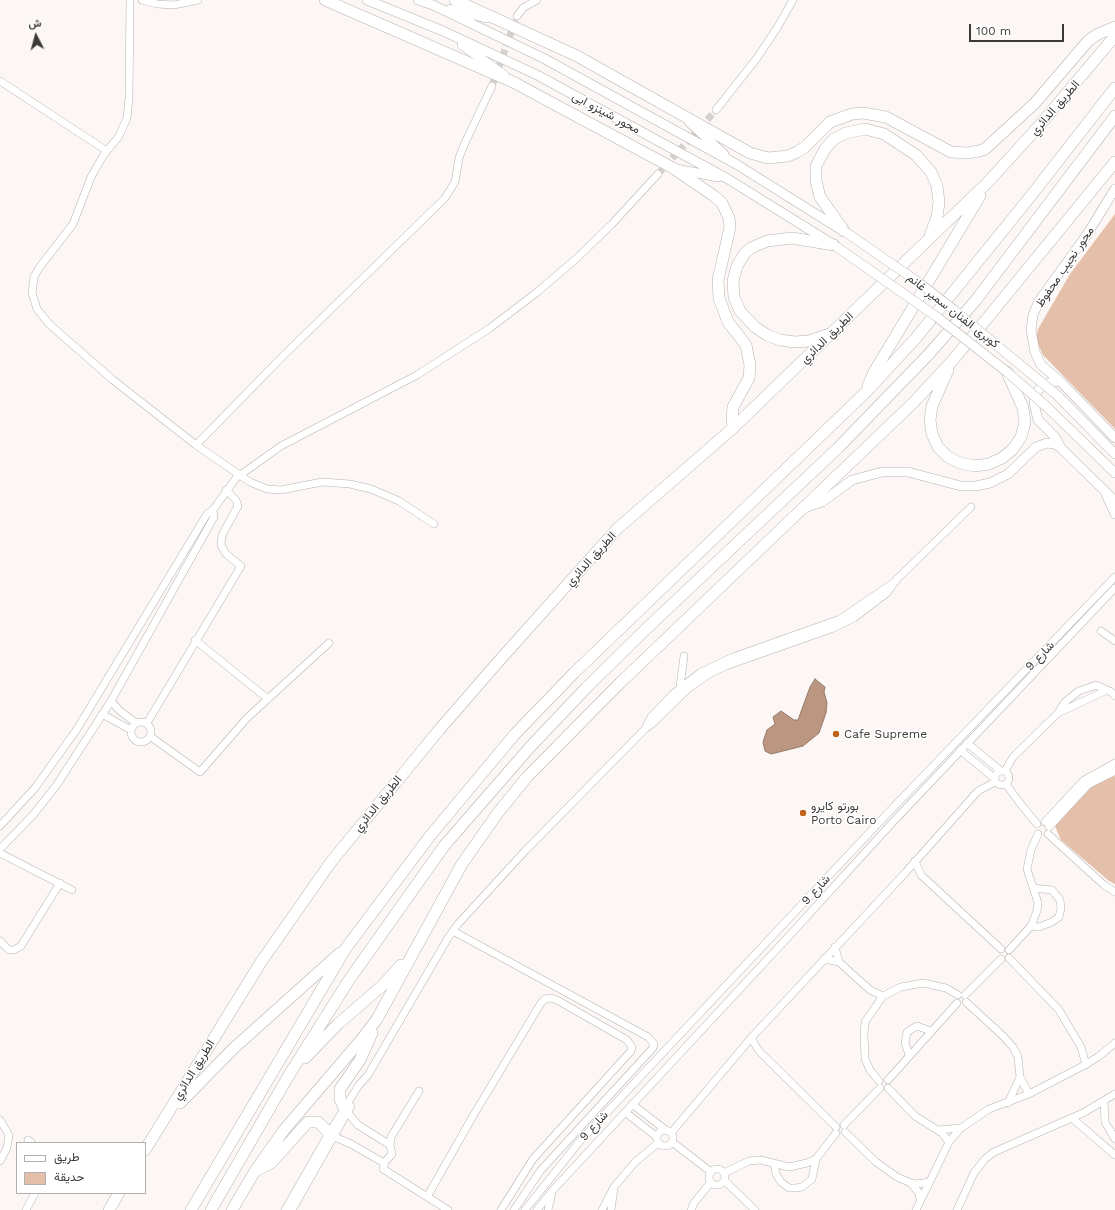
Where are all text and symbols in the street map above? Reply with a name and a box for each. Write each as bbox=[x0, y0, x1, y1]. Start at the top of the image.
north arrow bbox=[16, 16, 56, 56]
text: ش bbox=[27, 16, 42, 31]
scale bar bbox=[971, 16, 1066, 42]
text: 100 m bbox=[976, 24, 1011, 38]
street label: الطريق الدائري bbox=[1027, 78, 1083, 138]
street label: محور شينزو ابى bbox=[569, 89, 643, 137]
street label: محور نجيب محفوظ bbox=[1033, 224, 1097, 310]
street label: كوبرى الفنان سمير غانم bbox=[904, 270, 1002, 352]
street label: الطريق الدائري bbox=[797, 309, 857, 367]
street label: الطريق الدائري bbox=[563, 529, 619, 589]
street label: شارع 9 bbox=[1022, 638, 1058, 674]
place label: Cafe Supreme bbox=[844, 727, 927, 741]
marker: Cafe Supreme bbox=[831, 729, 841, 739]
street label: الطريق الدائري bbox=[351, 773, 405, 835]
place label: بورتو كايرو Porto Cairo bbox=[811, 799, 876, 827]
marker: بورتو كايرو Porto Cairo bbox=[798, 808, 808, 818]
street label: شارع 9 bbox=[799, 872, 833, 908]
street label: الطريق الدائري bbox=[170, 1037, 218, 1103]
street label: شارع 9 bbox=[577, 1108, 611, 1144]
legend bbox=[16, 1142, 146, 1194]
text: طريق bbox=[54, 1150, 79, 1164]
text: حديقة bbox=[54, 1170, 84, 1184]

